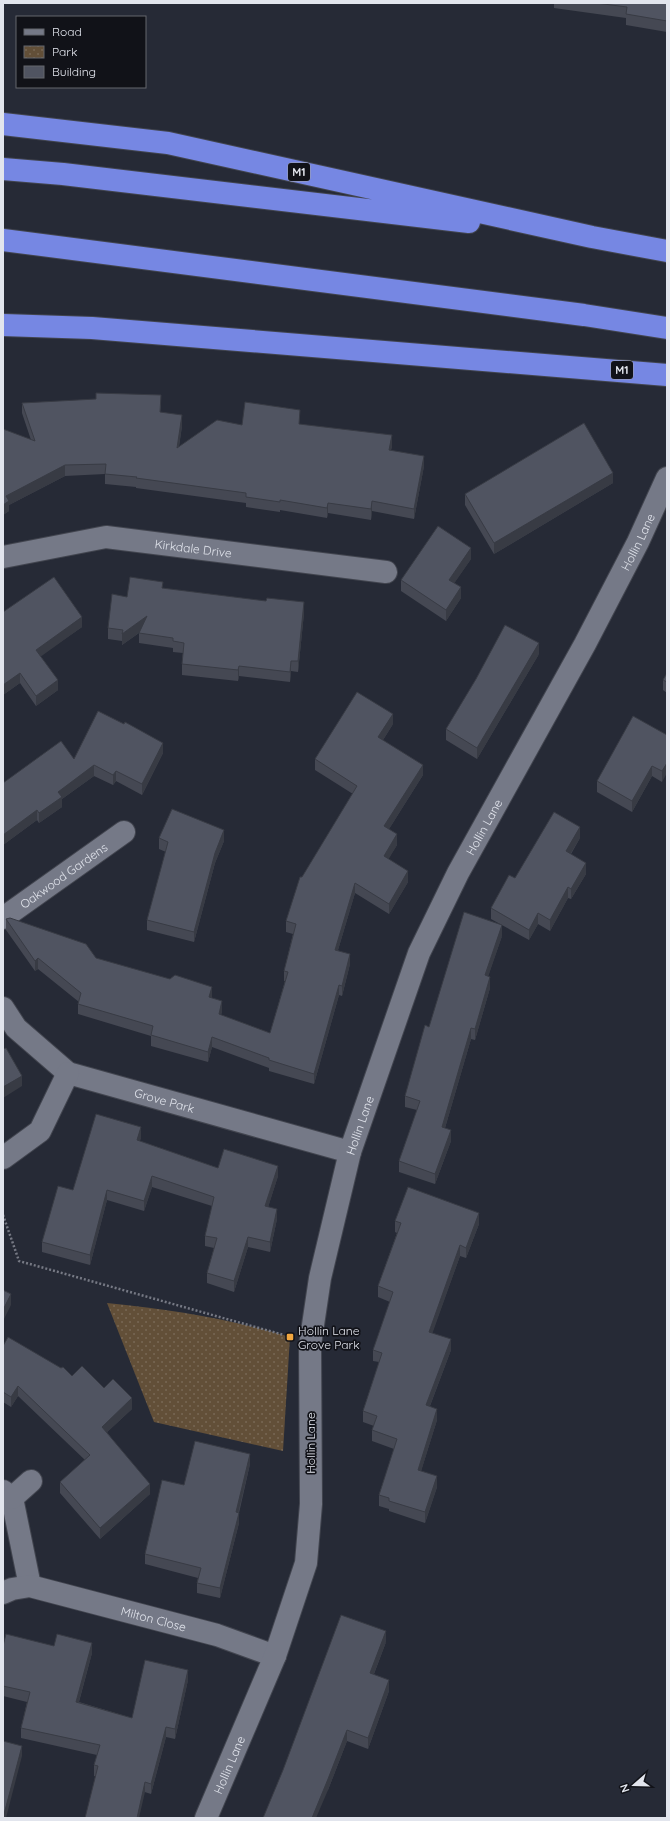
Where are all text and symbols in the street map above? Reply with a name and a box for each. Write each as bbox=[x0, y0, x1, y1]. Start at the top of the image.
legend bbox=[16, 16, 146, 88]
text: Road bbox=[52, 24, 82, 39]
text: Park bbox=[52, 44, 77, 59]
text: Building bbox=[52, 64, 96, 79]
road number: M1 bbox=[288, 163, 310, 181]
road number: M1 bbox=[611, 361, 633, 379]
street label: Hollin Lane bbox=[617, 511, 658, 573]
street label: Kirkdale Drive bbox=[154, 536, 233, 560]
street label: Hollin Lane bbox=[462, 796, 505, 857]
street label: Oakwood Gardens bbox=[17, 839, 110, 911]
street label: Grove Park bbox=[133, 1085, 196, 1116]
street label: Hollin Lane bbox=[342, 1093, 377, 1157]
place label: Hollin Lane Grove Park bbox=[298, 1323, 360, 1352]
marker: Hollin Lane Grove Park bbox=[285, 1332, 295, 1342]
street label: Hollin Lane bbox=[303, 1412, 318, 1474]
street label: Milton Close bbox=[119, 1603, 188, 1634]
street label: Hollin Lane bbox=[210, 1733, 248, 1796]
north arrow bbox=[614, 1765, 654, 1805]
text: N bbox=[617, 1782, 633, 1795]

